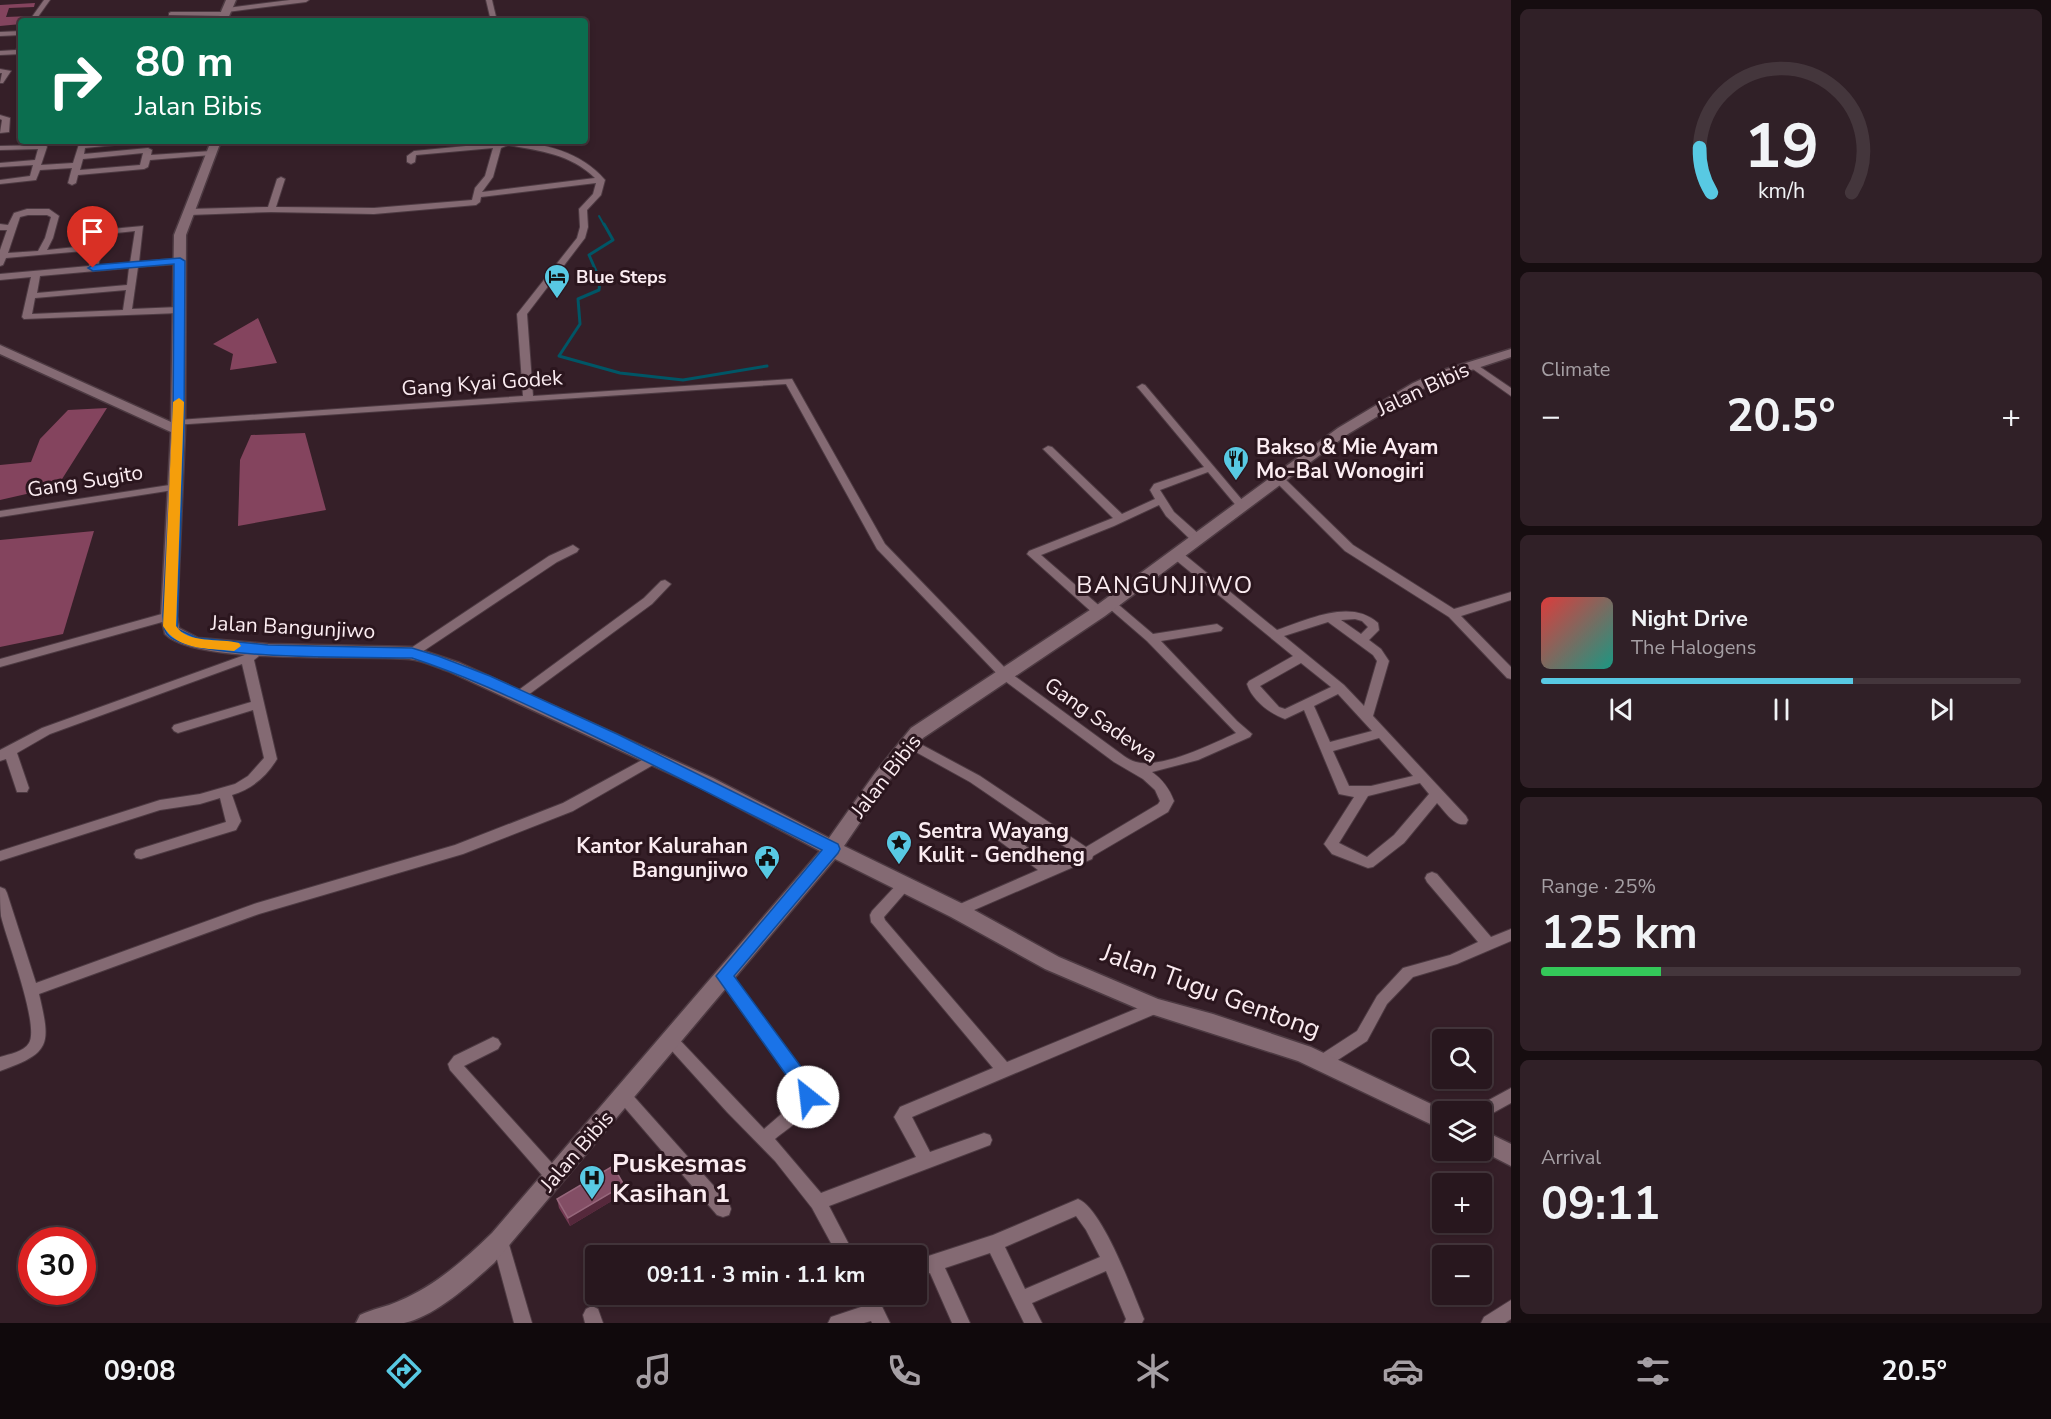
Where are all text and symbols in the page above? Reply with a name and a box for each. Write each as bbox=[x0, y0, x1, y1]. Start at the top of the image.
text: 80 m bbox=[135, 34, 234, 91]
icon: right bbox=[36, 42, 114, 120]
text: Jalan Bibis bbox=[135, 88, 262, 125]
text: 19 bbox=[1744, 104, 1818, 189]
text: km/h bbox=[1757, 176, 1805, 206]
pin bbox=[67, 206, 118, 268]
icon: arrive bbox=[76, 215, 109, 248]
hotel icon: Blue Steps bbox=[542, 262, 572, 300]
place label: Blue Steps bbox=[576, 265, 667, 289]
street label: Jalan Bibis bbox=[1371, 355, 1474, 423]
text: Climate bbox=[1541, 356, 1610, 383]
street label: Gang Kyai Godek bbox=[401, 363, 564, 403]
text: 20.5° bbox=[1726, 386, 1836, 447]
text: − bbox=[1541, 394, 1561, 439]
text: + bbox=[2001, 394, 2021, 439]
place label: Bakso & Mie Ayam Mo-Bal Wonogiri bbox=[1256, 433, 1438, 485]
restaurant icon: Bakso & Mie Ayam Mo-Bal Wonogiri bbox=[1221, 444, 1251, 482]
street label: Gang Sugito bbox=[25, 458, 145, 504]
district label: BANGUNJIWO bbox=[1076, 569, 1254, 601]
text: Night Drive bbox=[1631, 604, 1748, 634]
street label: Jalan Bangunjiwo bbox=[209, 609, 376, 645]
text: The Halogens bbox=[1631, 634, 1756, 661]
street label: Gang Sadewa bbox=[1039, 671, 1163, 769]
icon: previous bbox=[1605, 693, 1638, 726]
icon: pause bbox=[1765, 693, 1798, 726]
icon: next bbox=[1925, 693, 1958, 726]
street label: Jalan Bibis bbox=[844, 728, 927, 824]
place label: Sentra Wayang Kulit - Gendheng bbox=[918, 817, 1085, 869]
place icon: Sentra Wayang Kulit - Gendheng bbox=[884, 828, 914, 866]
place label: Kantor Kalurahan Bangunjiwo bbox=[576, 832, 748, 884]
public building icon: Kantor Kalurahan Bangunjiwo bbox=[752, 843, 782, 881]
text: Range · 25% bbox=[1541, 873, 1656, 900]
text: 125 km bbox=[1541, 903, 1698, 964]
street label: Jalan Tugu Gentong bbox=[1096, 935, 1325, 1047]
map controls bbox=[1432, 1029, 1492, 1305]
button: search bbox=[1432, 1029, 1492, 1089]
position arrow bbox=[776, 1065, 840, 1129]
button: layers bbox=[1432, 1101, 1492, 1161]
street label: Jalan Bibis bbox=[533, 1104, 620, 1198]
text: Arrival bbox=[1541, 1144, 1601, 1171]
place label: Puskesmas Kasihan 1 bbox=[612, 1146, 747, 1211]
hospital icon: Puskesmas Kasihan 1 bbox=[577, 1163, 607, 1201]
button: + bbox=[1432, 1173, 1492, 1233]
text: 09:11 bbox=[1541, 1174, 1660, 1235]
speed limit sign: 30 bbox=[18, 1227, 96, 1305]
button: − bbox=[1432, 1245, 1492, 1305]
text: 09:11 · 3 min · 1.1 km bbox=[647, 1260, 865, 1290]
icon: directions bbox=[383, 1350, 425, 1392]
icon: music bbox=[633, 1350, 675, 1392]
icon: phone bbox=[883, 1350, 925, 1392]
icon: climate bbox=[1132, 1350, 1174, 1392]
icon: car bbox=[1382, 1350, 1424, 1392]
icon: filters bbox=[1632, 1350, 1674, 1392]
text: 09:08 bbox=[104, 1353, 175, 1390]
text: 20.5° bbox=[1882, 1353, 1947, 1390]

